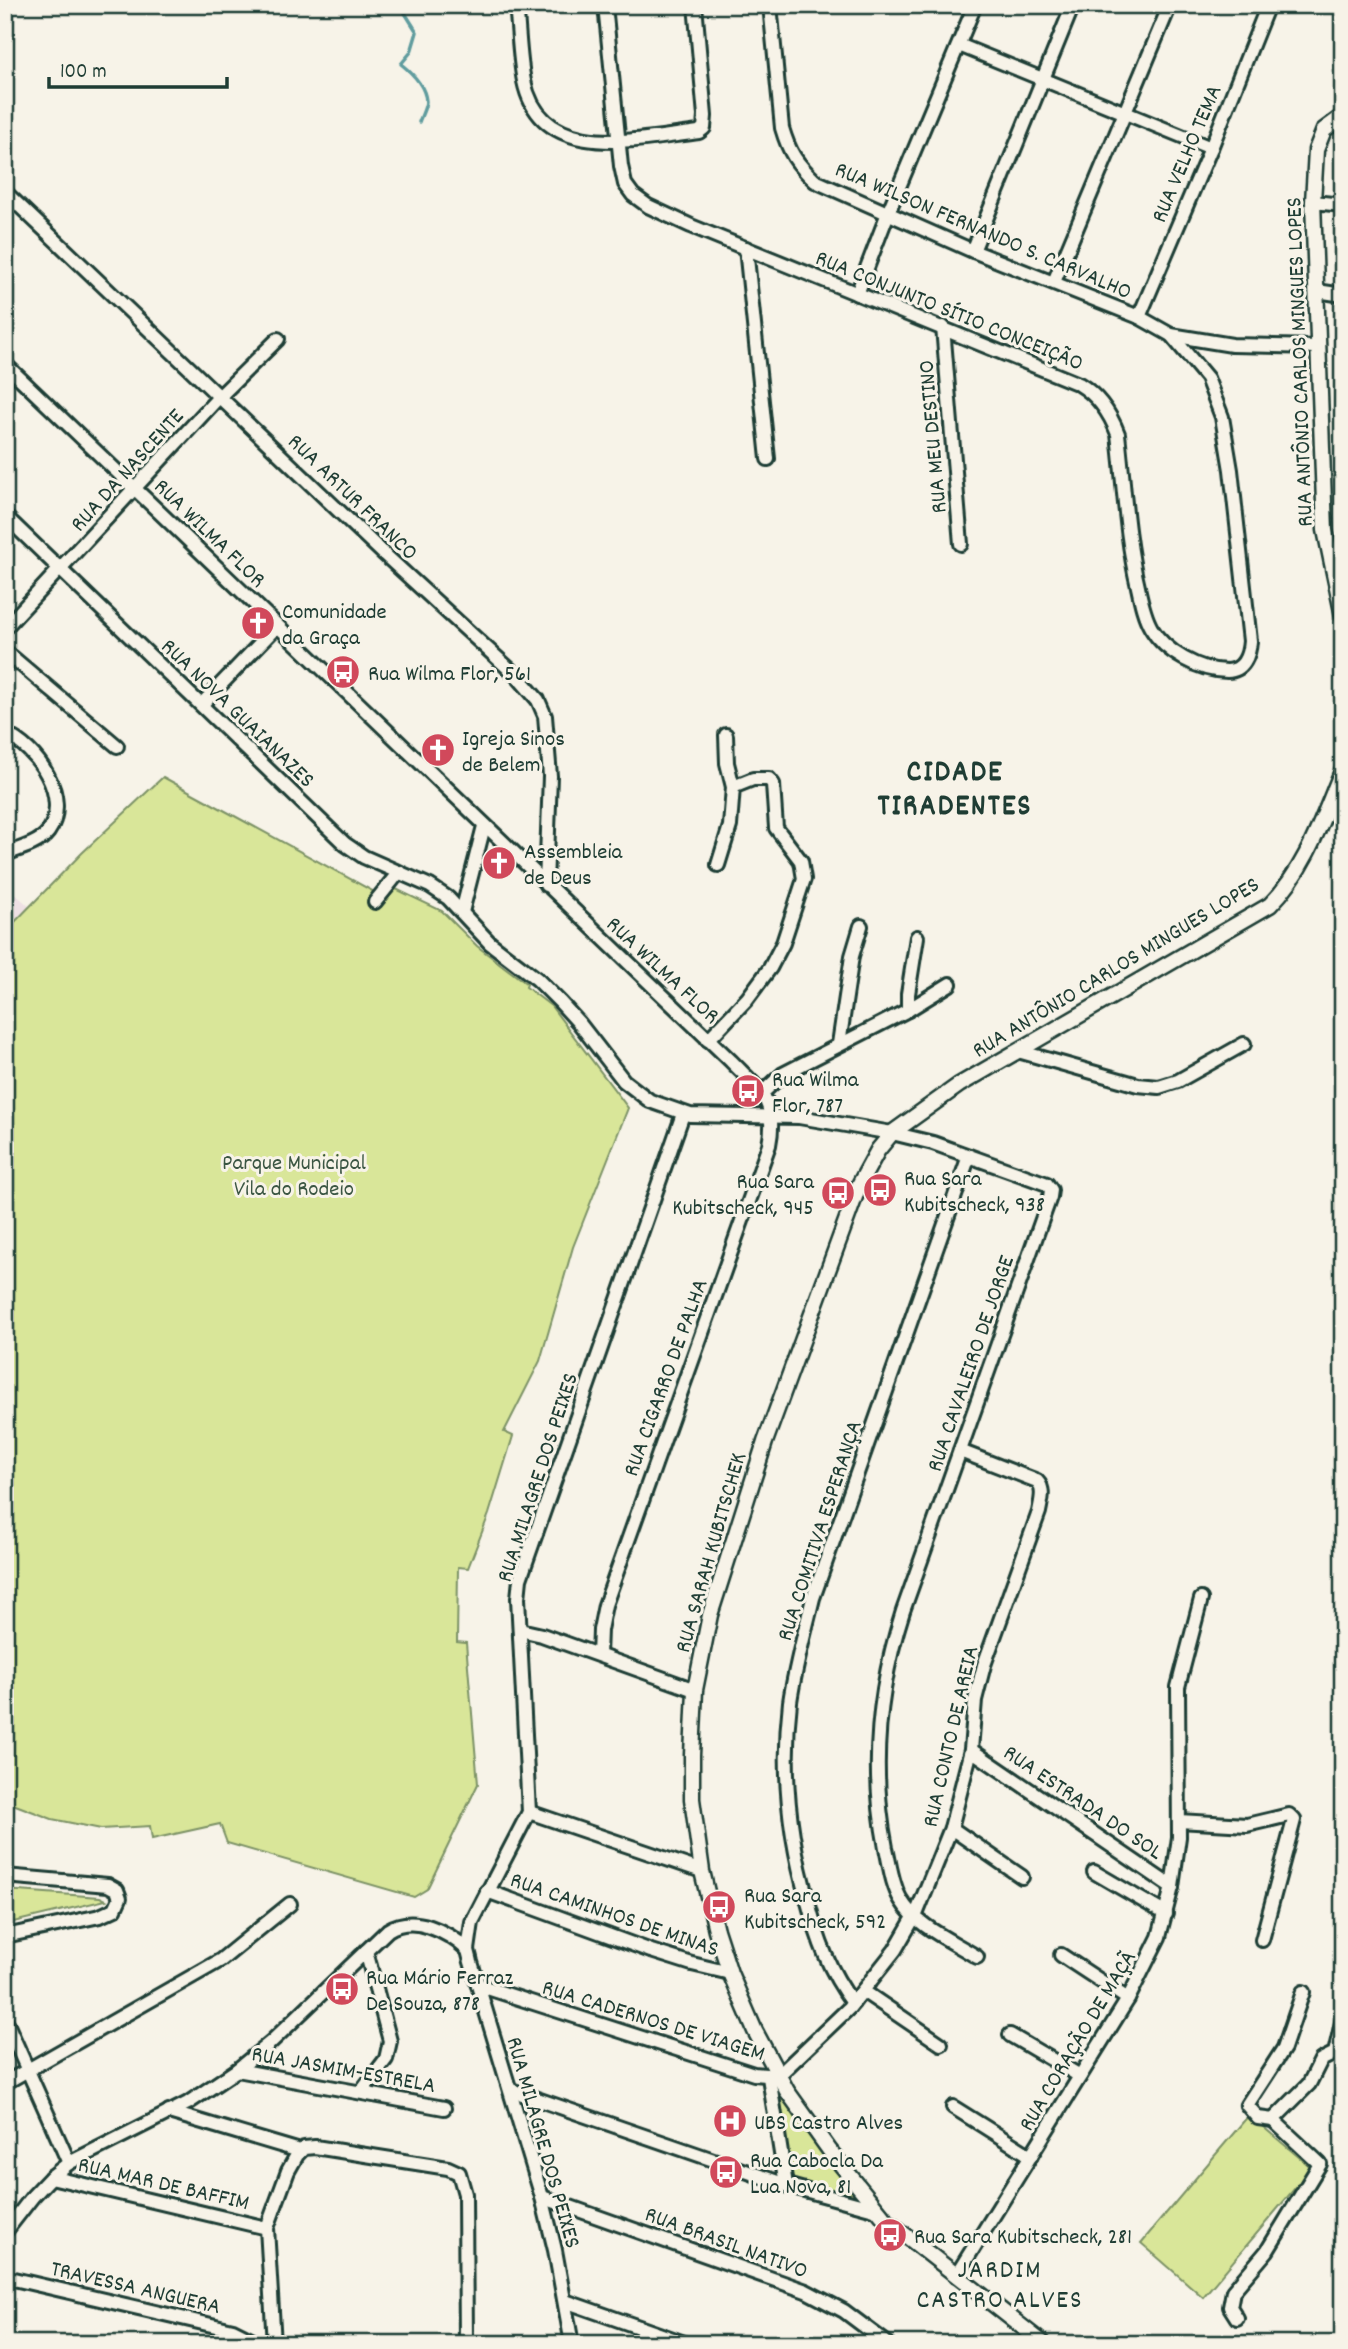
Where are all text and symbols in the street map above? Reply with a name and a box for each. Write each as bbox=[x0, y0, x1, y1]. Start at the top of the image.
scale bar bbox=[49, 46, 228, 90]
text: 100 m bbox=[60, 58, 107, 88]
street label: RUA VELHO TEMA bbox=[1144, 80, 1232, 228]
street label: RUA WILSON FERNANDO S. CARVALHO bbox=[829, 155, 1136, 310]
street label: RUA ANTÔNIO CARLOS MINGUES LOPES bbox=[1279, 196, 1324, 527]
street label: RUA CONJUNTO SÍTIO CONCEIÇÃO bbox=[810, 243, 1088, 381]
street label: RUA MEU DESTINO bbox=[911, 359, 958, 515]
street label: RUA DA NASCENTE bbox=[64, 402, 194, 541]
street label: RUA ARTUR FRANCO bbox=[279, 427, 424, 570]
street label: RUA WILMA FLOR bbox=[145, 472, 272, 597]
place label: Comunidade da Graça bbox=[282, 597, 387, 656]
church icon: Comunidade da Graça bbox=[239, 604, 277, 642]
street label: RUA NOVA GUAIANAZES bbox=[152, 632, 321, 797]
bus stop icon: Rua Wilma Flor, 561 bbox=[324, 653, 362, 691]
place label: Rua Wilma Flor, 561 bbox=[368, 659, 531, 692]
place label: Igreja Sinos de Belem bbox=[462, 724, 565, 783]
church icon: Igreja Sinos de Belem bbox=[419, 731, 457, 769]
district label: CIDADE TIRADENTES bbox=[877, 753, 1033, 830]
place label: Assembleia de Deus bbox=[524, 837, 624, 896]
church icon: Assembleia de Deus bbox=[480, 844, 518, 882]
street label: RUA ANTÔNIO CARLOS MINGUES LOPES bbox=[967, 870, 1267, 1068]
street label: RUA WILMA FLOR bbox=[597, 910, 726, 1033]
place label: Rua Wilma Flor, 787 bbox=[772, 1065, 860, 1124]
bus stop icon: Rua Wilma Flor, 787 bbox=[729, 1072, 767, 1110]
park label: Parque Municipal Vila do Rodeio bbox=[222, 1148, 366, 1207]
place label: Rua Sara Kubitscheck, 938 bbox=[904, 1164, 1045, 1223]
place label: Rua Sara Kubitscheck, 945 bbox=[672, 1167, 815, 1226]
bus stop icon: Rua Sara Kubitscheck, 938 bbox=[861, 1171, 899, 1209]
bus stop icon: Rua Sara Kubitscheck, 945 bbox=[819, 1174, 857, 1212]
street label: RUA CAVALEIRO DE JORGE bbox=[920, 1251, 1025, 1477]
street label: RUA CIGARRO DE PALHA bbox=[616, 1275, 718, 1482]
street label: RUA MILAGRE DOS PEIXES bbox=[490, 1369, 589, 1587]
street label: RUA COMITIVA ESPERANÇA bbox=[770, 1416, 873, 1646]
street label: RUA SARAH KUBITSCHEK bbox=[668, 1449, 757, 1657]
street label: RUA CONTO DE AREIA bbox=[916, 1643, 989, 1831]
street label: RUA ESTRADA DO SOL bbox=[996, 1738, 1169, 1870]
street label: RUA CAMINHOS DE MINAS bbox=[505, 1865, 723, 1968]
place label: Rua Sara Kubitscheck, 592 bbox=[744, 1881, 886, 1940]
bus stop icon: Rua Sara Kubitscheck, 592 bbox=[700, 1888, 738, 1926]
street label: RUA CORAÇÃO DE MAÇÃ bbox=[1012, 1945, 1146, 2138]
place label: Rua Mário Ferraz De Souza, 878 bbox=[366, 1963, 514, 2022]
bus stop icon: Rua Mário Ferraz De Souza, 878 bbox=[323, 1970, 361, 2008]
street label: RUA CADERNOS DE VIAGEM bbox=[538, 1973, 768, 2072]
street label: RUA MILAGRE DOS PEIXES bbox=[496, 2033, 588, 2252]
street label: RUA JASMIM-ESTRELA bbox=[249, 2039, 438, 2104]
hospital icon: UBS Castro Alves bbox=[711, 2102, 749, 2140]
place label: UBS Castro Alves bbox=[754, 2108, 903, 2141]
place label: Rua Cabocla Da Lua Nova, 81 bbox=[750, 2146, 884, 2205]
street label: RUA MAR DE BAFFIM bbox=[74, 2150, 252, 2221]
bus stop icon: Rua Cabocla Da Lua Nova, 81 bbox=[707, 2153, 745, 2191]
street label: RUA BRASIL NATIVO bbox=[640, 2199, 812, 2289]
bus stop icon: Rua Sara Kubitscheck, 281 bbox=[871, 2216, 909, 2254]
place label: Rua Sara Kubitscheck, 281 bbox=[914, 2222, 1132, 2255]
district label: JARDIM CASTRO ALVES bbox=[916, 2253, 1084, 2320]
street label: TRAVESSA ANGUERA bbox=[47, 2254, 223, 2325]

